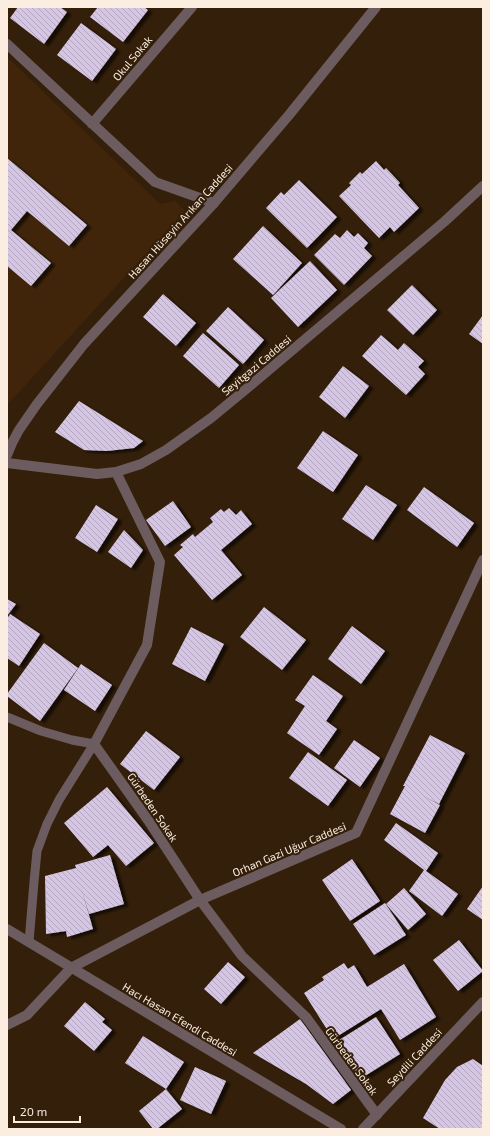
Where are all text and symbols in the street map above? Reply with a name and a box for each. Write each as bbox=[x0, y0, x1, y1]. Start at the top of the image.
street label: Okul Sokak bbox=[110, 33, 155, 83]
street label: Hasan Hüseyin Arıkan Caddesi bbox=[125, 161, 235, 281]
street label: Seyitgazi Caddesi bbox=[219, 332, 293, 398]
street label: Gürbeden Sokak bbox=[125, 770, 181, 844]
street label: Orhan Gazi Uğur Caddesi bbox=[230, 819, 348, 879]
street label: Hacı Hasan Efendi Caddesi bbox=[121, 980, 239, 1058]
street label: Gürbeden Sokak bbox=[323, 1025, 381, 1098]
street label: Seydili Caddesi bbox=[384, 1025, 444, 1089]
scale bar bbox=[14, 1098, 80, 1124]
text: 20 m bbox=[20, 1104, 47, 1118]

